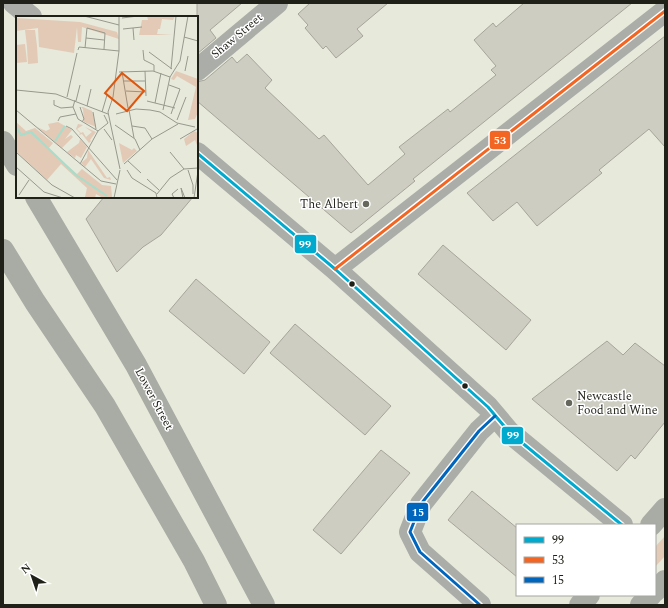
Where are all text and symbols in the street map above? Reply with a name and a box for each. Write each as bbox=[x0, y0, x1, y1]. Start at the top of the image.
street label: Shaw Street bbox=[207, 9, 267, 63]
inset map bbox=[16, 16, 198, 198]
line badge: 53 bbox=[489, 130, 511, 150]
text: 53 bbox=[494, 132, 506, 149]
place label: The Albert bbox=[300, 195, 358, 214]
marker: The Albert bbox=[361, 199, 371, 209]
line badge: 99 bbox=[294, 234, 317, 254]
text: 99 bbox=[299, 236, 311, 253]
unlabelled marker bbox=[347, 279, 357, 289]
street label: Lower Street bbox=[130, 364, 178, 434]
unlabelled marker bbox=[460, 381, 470, 391]
place label: Newcastle Food and Wine bbox=[577, 387, 658, 420]
marker: Newcastle Food and Wine bbox=[564, 398, 574, 408]
line badge: 99 bbox=[501, 426, 524, 445]
text: 99 bbox=[507, 427, 519, 444]
line badge: 15 bbox=[406, 502, 429, 522]
text: 15 bbox=[412, 504, 424, 521]
legend bbox=[516, 524, 656, 596]
text: 99 bbox=[552, 531, 564, 550]
text: 53 bbox=[552, 551, 564, 570]
north arrow bbox=[12, 556, 52, 596]
text: N bbox=[17, 559, 35, 578]
text: 15 bbox=[552, 571, 564, 590]

